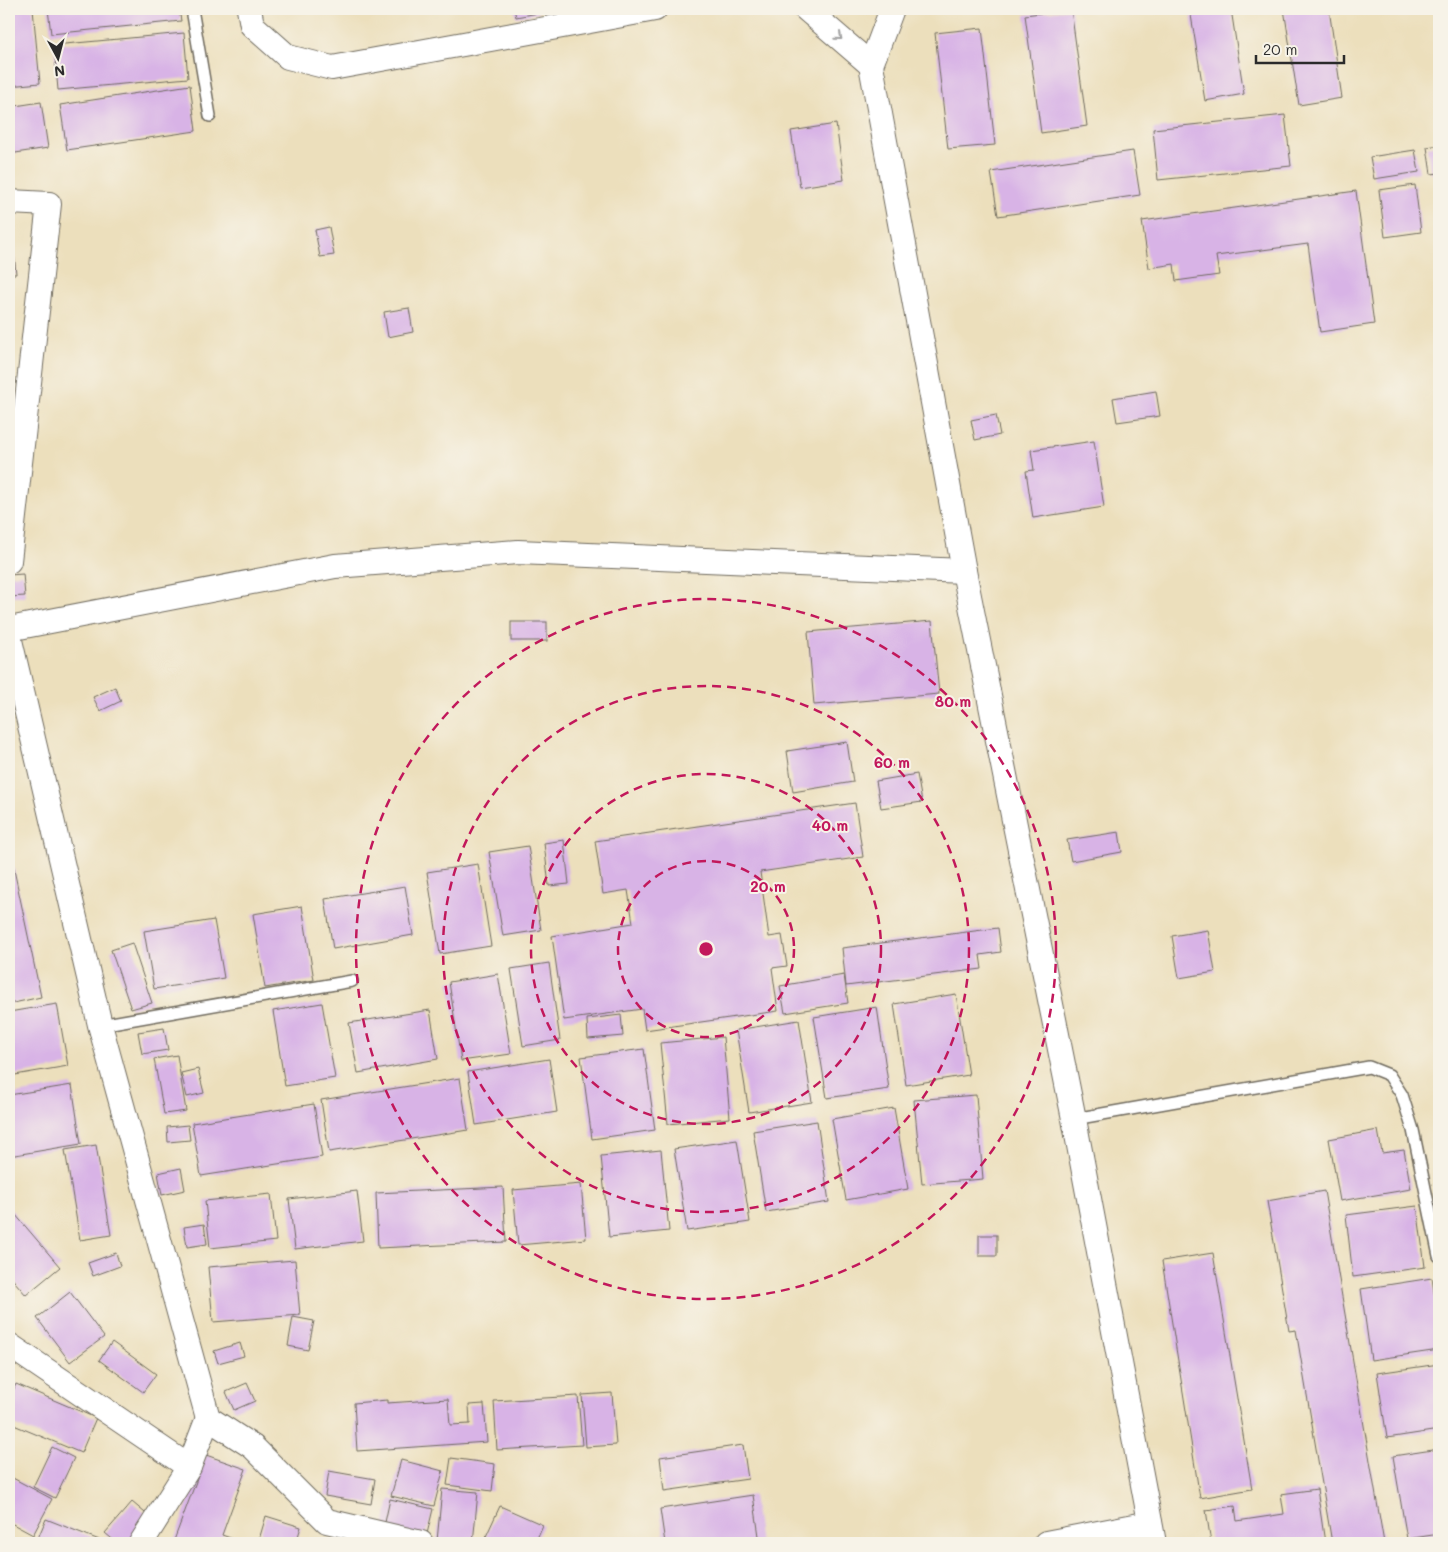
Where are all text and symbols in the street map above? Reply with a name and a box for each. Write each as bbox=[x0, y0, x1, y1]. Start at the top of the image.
one-way arrow bbox=[833, 31, 842, 40]
north arrow bbox=[32, 32, 82, 82]
scale bar bbox=[1256, 32, 1343, 64]
text: 20 m bbox=[1263, 39, 1297, 59]
text: N bbox=[53, 61, 66, 81]
text: 80 m bbox=[935, 691, 971, 711]
text: 60 m bbox=[874, 752, 910, 772]
text: 40 m bbox=[812, 815, 848, 835]
text: 20 m bbox=[750, 876, 786, 896]
centre of rings bbox=[697, 940, 715, 958]

